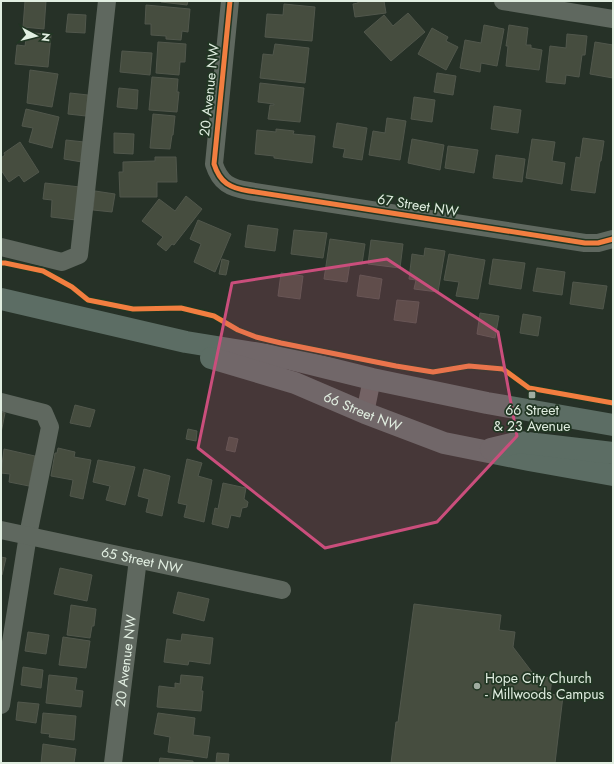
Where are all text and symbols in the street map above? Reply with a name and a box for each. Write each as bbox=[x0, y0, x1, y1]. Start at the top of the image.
north arrow bbox=[16, 16, 56, 56]
text: N bbox=[37, 32, 54, 43]
street label: 20 Avenue NW bbox=[194, 43, 224, 137]
street label: 67 Street NW bbox=[376, 189, 460, 221]
street label: 66 Street NW bbox=[320, 386, 405, 436]
marker: 66 Street & 23 Avenue bbox=[527, 390, 537, 400]
place label: 66 Street & 23 Avenue bbox=[493, 400, 571, 436]
street label: 65 Street NW bbox=[99, 542, 184, 578]
street label: 20 Avenue NW bbox=[110, 613, 141, 708]
place label: Hope City Church - Millwoods Campus bbox=[485, 668, 605, 704]
marker: Hope City Church - Millwoods Campus bbox=[472, 681, 482, 691]

